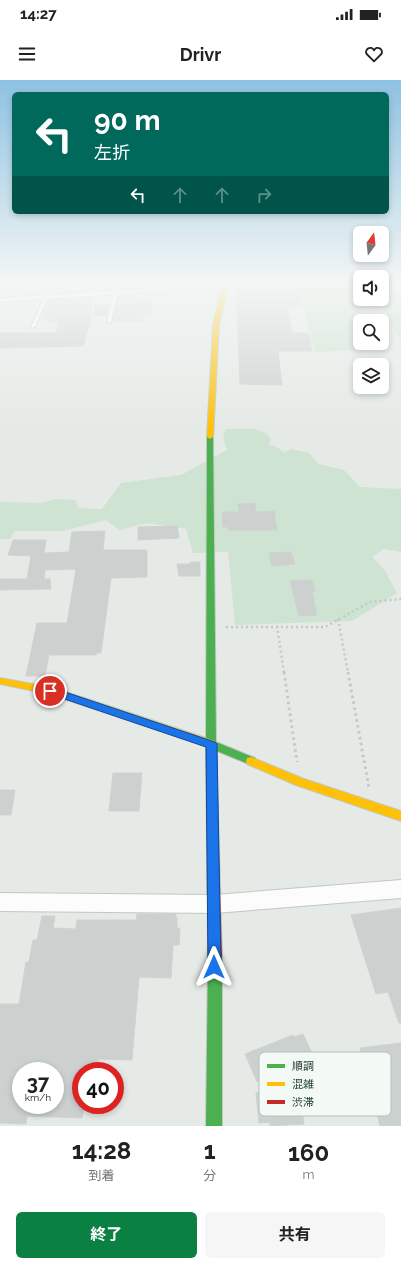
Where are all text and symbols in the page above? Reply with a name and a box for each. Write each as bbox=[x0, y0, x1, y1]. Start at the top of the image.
text: 14:27 bbox=[20, 5, 57, 23]
icon: menu bbox=[16, 43, 38, 65]
icon: heart bbox=[363, 43, 385, 65]
text: Drivr bbox=[180, 44, 221, 65]
text: 90 m bbox=[94, 104, 160, 137]
icon: left bbox=[28, 108, 80, 160]
text: 左折 bbox=[94, 142, 130, 163]
icon: left bbox=[127, 184, 149, 206]
icon: ahead bbox=[169, 184, 191, 206]
icon: ahead bbox=[211, 184, 233, 206]
icon: right bbox=[253, 184, 275, 206]
north arrow bbox=[353, 226, 389, 262]
map controls bbox=[353, 226, 389, 394]
button: sound bbox=[353, 270, 389, 306]
button: search bbox=[353, 314, 389, 350]
button: layers bbox=[353, 358, 389, 394]
pin bbox=[33, 674, 67, 708]
icon: arrive bbox=[39, 680, 61, 702]
position arrow bbox=[193, 946, 235, 988]
legend bbox=[259, 1052, 391, 1116]
text: 順調 bbox=[292, 1060, 314, 1073]
speed limit sign: 40 bbox=[72, 1062, 124, 1114]
text: 37 bbox=[27, 1071, 49, 1095]
text: 混雑 bbox=[292, 1078, 314, 1091]
text: km/h bbox=[25, 1092, 51, 1103]
text: 渋滞 bbox=[292, 1096, 314, 1109]
text: 14:28 bbox=[72, 1136, 131, 1165]
text: 1 bbox=[204, 1136, 216, 1165]
text: 160 bbox=[288, 1138, 329, 1167]
text: m bbox=[303, 1167, 315, 1182]
text: 到着 bbox=[89, 1168, 115, 1183]
text: 分 bbox=[203, 1168, 216, 1183]
button: 終了 bbox=[16, 1212, 197, 1258]
button: 共有 bbox=[205, 1212, 385, 1258]

